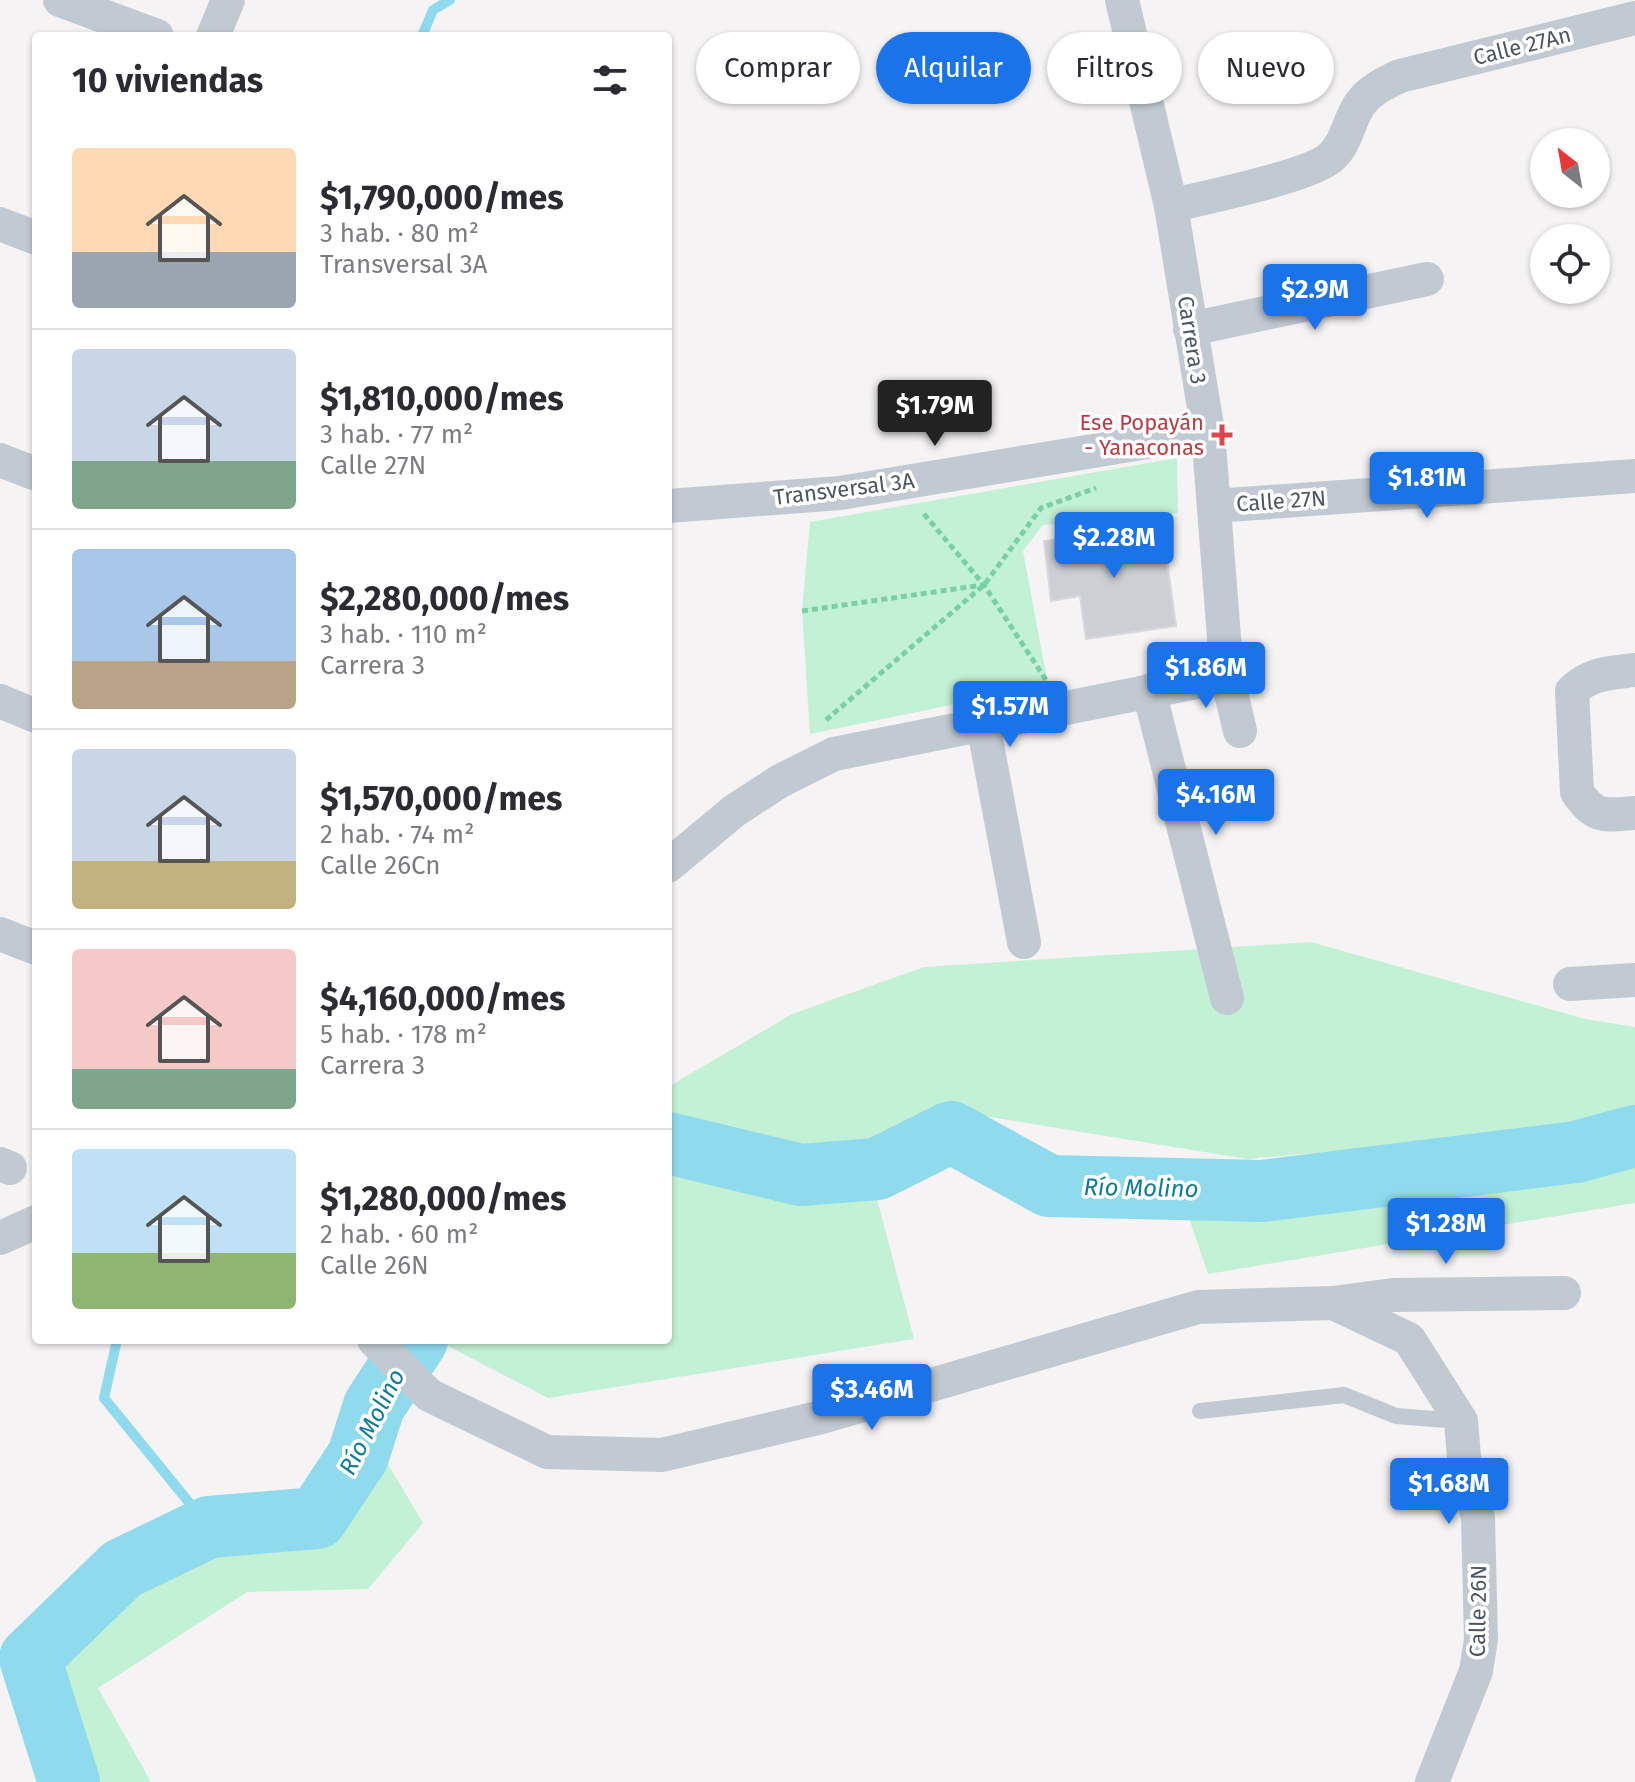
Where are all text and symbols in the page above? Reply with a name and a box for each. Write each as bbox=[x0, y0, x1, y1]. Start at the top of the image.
street label: Calle 27An bbox=[1470, 21, 1574, 71]
chip: Comprar bbox=[696, 32, 860, 104]
chip: Alquilar bbox=[876, 32, 1031, 104]
chip: Filtros bbox=[1047, 32, 1182, 104]
chip: Nuevo bbox=[1198, 32, 1334, 104]
icon: filters bbox=[588, 58, 632, 102]
text: 10 viviendas bbox=[72, 60, 263, 101]
north arrow bbox=[1530, 128, 1610, 208]
map controls bbox=[1530, 128, 1610, 304]
text: $1,790,000/mes bbox=[320, 177, 564, 218]
icon: home bbox=[136, 180, 232, 276]
text: 3 hab. · 80 m² bbox=[320, 218, 479, 249]
button: locate bbox=[1530, 224, 1610, 304]
text: Transversal 3A bbox=[320, 249, 488, 280]
pin: $2.9M bbox=[1259, 264, 1371, 332]
text: $2.9M bbox=[1281, 274, 1349, 305]
street label: Carrera 3 bbox=[1172, 294, 1212, 386]
text: $1,810,000/mes bbox=[320, 378, 564, 419]
pin: $1.79M bbox=[870, 380, 1000, 448]
icon: home bbox=[136, 381, 232, 477]
text: $1.79M bbox=[896, 390, 974, 421]
place label: Ese Popayán - Yanaconas bbox=[1079, 409, 1204, 461]
text: 3 hab. · 77 m² bbox=[320, 419, 473, 450]
marker: Ese Popayán - Yanaconas bbox=[1211, 424, 1233, 446]
text: Calle 27N bbox=[320, 450, 426, 481]
pin: $1.81M bbox=[1362, 452, 1492, 520]
text: $1.81M bbox=[1388, 462, 1466, 493]
street label: Transversal 3A bbox=[772, 467, 916, 511]
street label: Calle 27N bbox=[1235, 484, 1327, 518]
pin: $2.28M bbox=[1049, 512, 1179, 580]
text: $2.28M bbox=[1073, 522, 1155, 553]
text: $2,280,000/mes bbox=[320, 578, 569, 619]
icon: home bbox=[136, 581, 232, 677]
text: 3 hab. · 110 m² bbox=[320, 619, 487, 650]
pin: $1.86M bbox=[1141, 642, 1271, 710]
text: Carrera 3 bbox=[320, 650, 425, 681]
text: $1.86M bbox=[1165, 652, 1247, 683]
pin: $1.57M bbox=[945, 681, 1075, 749]
text: $1.57M bbox=[971, 691, 1049, 722]
pin: $4.16M bbox=[1151, 769, 1281, 837]
text: $1,570,000/mes bbox=[320, 778, 562, 819]
text: $4.16M bbox=[1176, 779, 1256, 810]
icon: home bbox=[136, 781, 232, 877]
text: 2 hab. · 74 m² bbox=[320, 819, 474, 850]
text: Calle 26Cn bbox=[320, 850, 440, 881]
text: $4,160,000/mes bbox=[320, 978, 565, 1019]
icon: home bbox=[136, 981, 232, 1077]
text: 5 hab. · 178 m² bbox=[320, 1019, 487, 1050]
text: Carrera 3 bbox=[320, 1050, 425, 1081]
water label: Río Molino bbox=[1083, 1173, 1199, 1203]
text: $1,280,000/mes bbox=[320, 1178, 567, 1219]
icon: home bbox=[136, 1181, 232, 1277]
pin: $1.28M bbox=[1381, 1198, 1511, 1266]
text: $1.28M bbox=[1406, 1208, 1486, 1239]
text: 2 hab. · 60 m² bbox=[320, 1219, 478, 1250]
text: Calle 26N bbox=[320, 1250, 429, 1281]
water label: Río Molino bbox=[333, 1364, 411, 1480]
pin: $3.46M bbox=[807, 1364, 937, 1432]
text: $3.46M bbox=[830, 1374, 914, 1405]
pin: $1.68M bbox=[1384, 1458, 1514, 1526]
text: $1.68M bbox=[1408, 1468, 1490, 1499]
street label: Calle 26N bbox=[1464, 1565, 1492, 1657]

